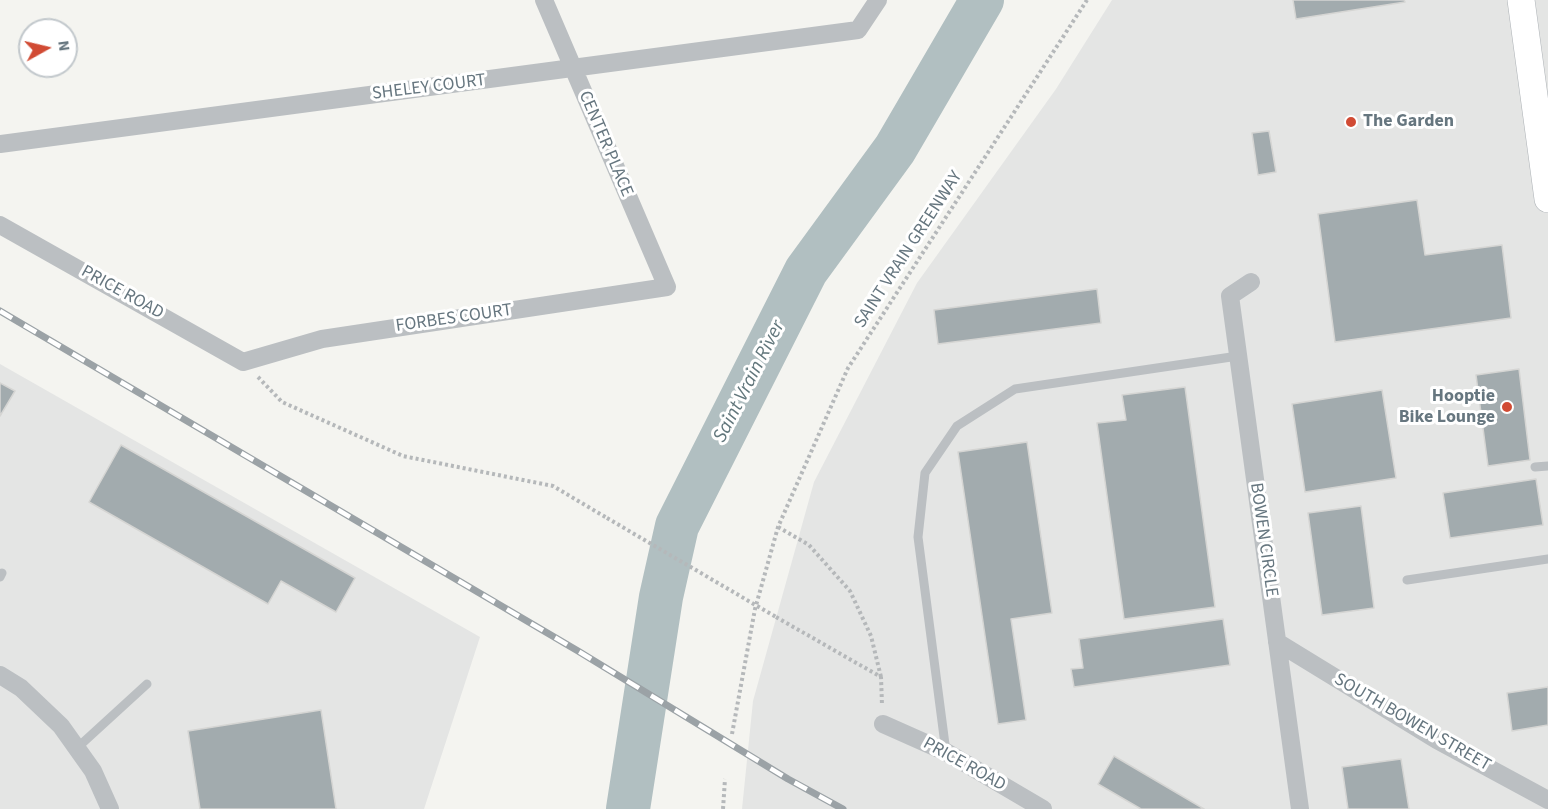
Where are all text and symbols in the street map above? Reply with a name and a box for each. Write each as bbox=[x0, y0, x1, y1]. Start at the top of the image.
north arrow bbox=[18, 18, 78, 78]
text: N bbox=[52, 39, 75, 53]
street label: SHELEY COURT bbox=[371, 70, 487, 106]
street label: CENTER PLACE bbox=[573, 88, 637, 200]
place label: The Garden bbox=[1363, 111, 1454, 133]
marker: The Garden bbox=[1344, 115, 1358, 129]
street label: SAINT VRAIN GREENWAY bbox=[850, 168, 968, 332]
street label: PRICE ROAD bbox=[77, 261, 167, 325]
street label: FORBES COURT bbox=[394, 300, 514, 338]
water label: Saint Vrain River bbox=[709, 317, 791, 447]
place label: Hooptie Bike Lounge bbox=[1399, 386, 1495, 428]
marker: Hooptie Bike Lounge bbox=[1500, 400, 1514, 414]
street label: BOWEN CIRCLE bbox=[1244, 482, 1282, 598]
street label: SOUTH BOWEN STREET bbox=[1330, 669, 1494, 777]
street label: PRICE ROAD bbox=[919, 733, 1009, 797]

